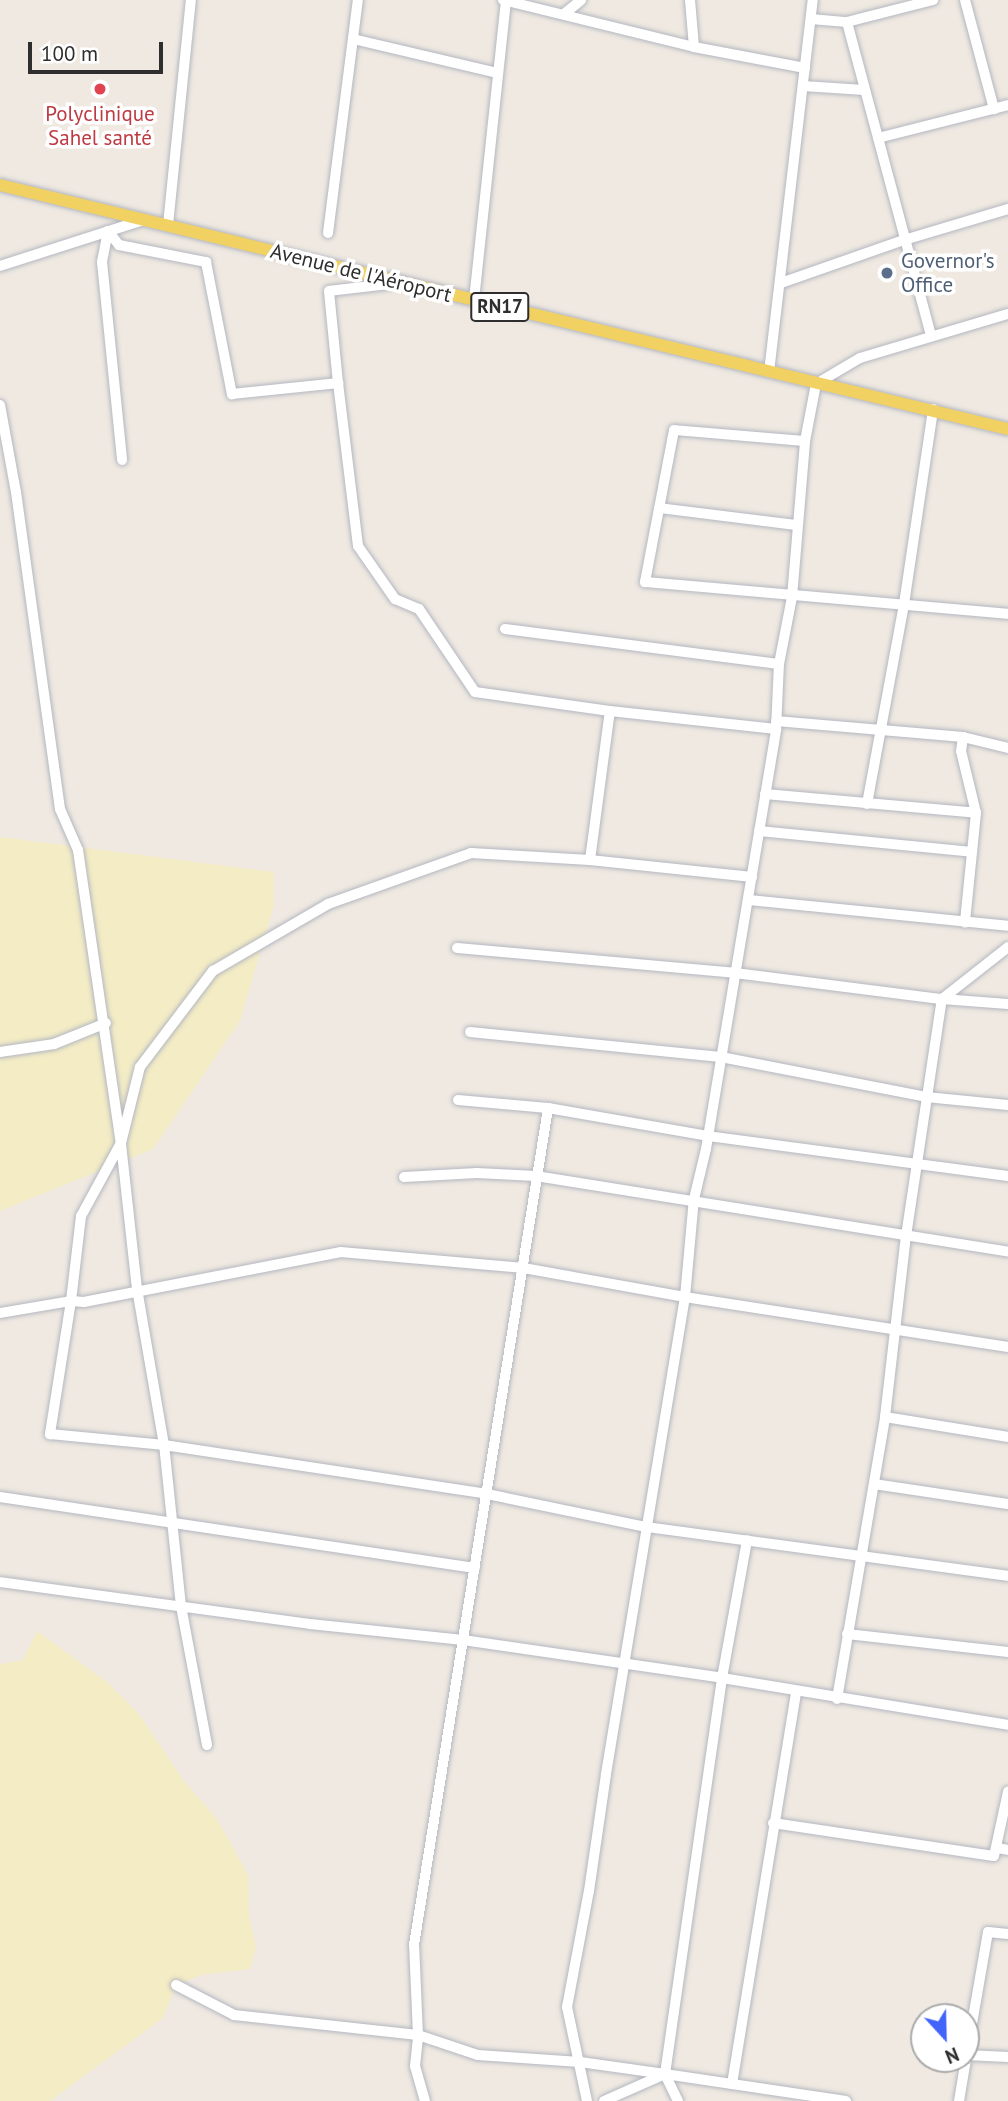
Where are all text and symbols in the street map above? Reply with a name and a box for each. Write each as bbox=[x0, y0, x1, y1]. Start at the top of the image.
scale bar bbox=[32, 28, 166, 72]
text: 100 m bbox=[41, 40, 98, 67]
marker: Polyclinique Sahel santé bbox=[90, 79, 110, 99]
place label: Polyclinique Sahel santé bbox=[45, 101, 155, 151]
street label: Avenue de l'Aéroport bbox=[268, 238, 454, 308]
place label: Governor's Office bbox=[901, 248, 995, 298]
marker: Governor's Office bbox=[879, 265, 895, 281]
road number: RN17 bbox=[470, 292, 530, 322]
north arrow bbox=[910, 2003, 980, 2073]
text: N bbox=[942, 2042, 962, 2069]

